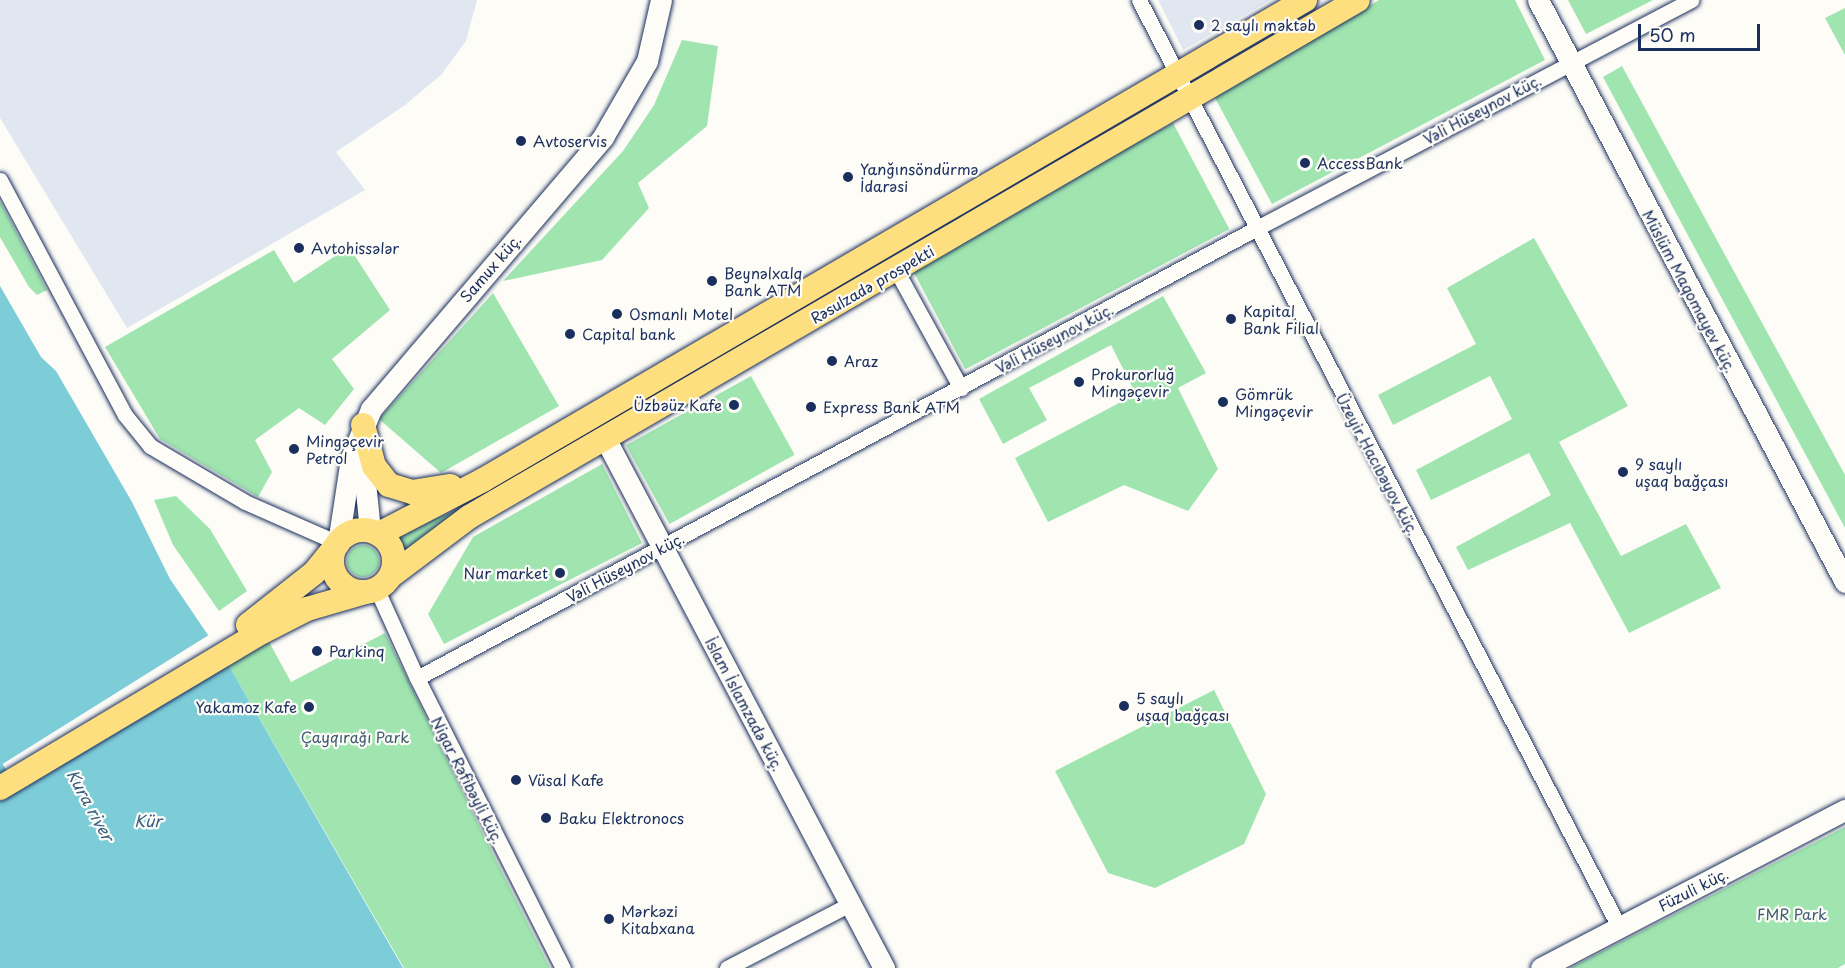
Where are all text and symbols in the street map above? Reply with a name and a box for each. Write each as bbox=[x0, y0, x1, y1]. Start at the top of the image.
scale bar bbox=[1641, 12, 1762, 50]
place label: 2 saylı məktəb bbox=[1211, 16, 1317, 34]
marker: 2 saylı məktəb bbox=[1192, 18, 1206, 32]
text: 50 m bbox=[1649, 21, 1696, 48]
street label: Vəli Hüseynov küç. bbox=[1419, 70, 1545, 148]
place label: Avtoservis bbox=[533, 132, 607, 150]
marker: Avtoservis bbox=[514, 134, 528, 148]
place label: AccessBank bbox=[1317, 154, 1403, 172]
marker: AccessBank bbox=[1298, 156, 1312, 170]
place label: Yanğınsöndürmə İdarəsi bbox=[860, 159, 978, 194]
marker: Yanğınsöndürmə İdarəsi bbox=[841, 170, 855, 184]
street label: Müslüm Maqomayev küç. bbox=[1639, 206, 1741, 376]
street label: Samux küç. bbox=[456, 230, 524, 306]
place label: Avtohissələr bbox=[311, 239, 399, 257]
marker: Avtohissələr bbox=[292, 241, 306, 255]
street label: Rəsulzadə prospekti bbox=[806, 241, 938, 327]
place label: Beynəlxalq Bank ATM bbox=[724, 263, 802, 298]
marker: Beynəlxalq Bank ATM bbox=[705, 274, 719, 288]
street label: Vəli Hüseynov küç. bbox=[991, 299, 1117, 377]
place label: Kapital Bank Filial bbox=[1243, 301, 1320, 336]
place label: Osmanlı Motel bbox=[629, 305, 733, 323]
marker: Osmanlı Motel bbox=[610, 307, 624, 321]
marker: Kapital Bank Filial bbox=[1224, 312, 1238, 326]
place label: Capital bank bbox=[582, 325, 676, 343]
marker: Capital bank bbox=[563, 327, 577, 341]
place label: Araz bbox=[844, 352, 878, 370]
marker: Araz bbox=[825, 354, 839, 368]
place label: Prokurorluğ Mingəçevir bbox=[1091, 364, 1174, 399]
marker: Prokurorluğ Mingəçevir bbox=[1072, 375, 1086, 389]
place label: Gömrük Mingəçevir bbox=[1235, 384, 1313, 419]
street label: Üzeyir Hacıbəyov küç. bbox=[1333, 390, 1423, 538]
marker: Gömrük Mingəçevir bbox=[1216, 395, 1230, 409]
place label: Üzbəüz Kafe bbox=[633, 396, 722, 414]
marker: Üzbəüz Kafe bbox=[727, 398, 741, 412]
place label: Express Bank ATM bbox=[823, 398, 961, 416]
marker: Express Bank ATM bbox=[804, 400, 818, 414]
place label: Mingəçevir Petrol bbox=[306, 431, 384, 466]
marker: Mingəçevir Petrol bbox=[287, 442, 301, 456]
place label: 9 saylı uşaq bağçası bbox=[1635, 454, 1728, 489]
marker: 9 saylı uşaq bağçası bbox=[1616, 465, 1630, 479]
street label: Vəli Hüseynov küç. bbox=[562, 528, 688, 606]
place label: Nur market bbox=[464, 564, 548, 582]
marker: Nur market bbox=[553, 566, 567, 580]
street label: İslam İslamzadə küç. bbox=[702, 634, 788, 774]
place label: Parkinq bbox=[329, 642, 385, 660]
marker: Parkinq bbox=[310, 644, 324, 658]
place label: 5 saylı uşaq bağçası bbox=[1136, 688, 1229, 723]
place label: Yakamoz Kafe bbox=[194, 698, 297, 716]
marker: 5 saylı uşaq bağçası bbox=[1117, 699, 1131, 713]
marker: Yakamoz Kafe bbox=[302, 700, 316, 714]
street label: Nigar Rəfibəyli küç. bbox=[428, 712, 508, 848]
park label: Çayqırağı Park bbox=[300, 728, 410, 746]
water label: Kura river bbox=[64, 766, 118, 844]
place label: Vüsal Kafe bbox=[528, 771, 604, 789]
marker: Vüsal Kafe bbox=[509, 773, 523, 787]
place label: Baku Elektronocs bbox=[558, 809, 684, 827]
water label: Kür bbox=[134, 810, 162, 830]
marker: Baku Elektronocs bbox=[539, 811, 553, 825]
street label: Füzuli küç. bbox=[1655, 864, 1731, 914]
place label: Mərkəzi Kitabxana bbox=[621, 901, 695, 936]
park label: FMR Park bbox=[1756, 905, 1828, 923]
marker: Mərkəzi Kitabxana bbox=[602, 912, 616, 926]

